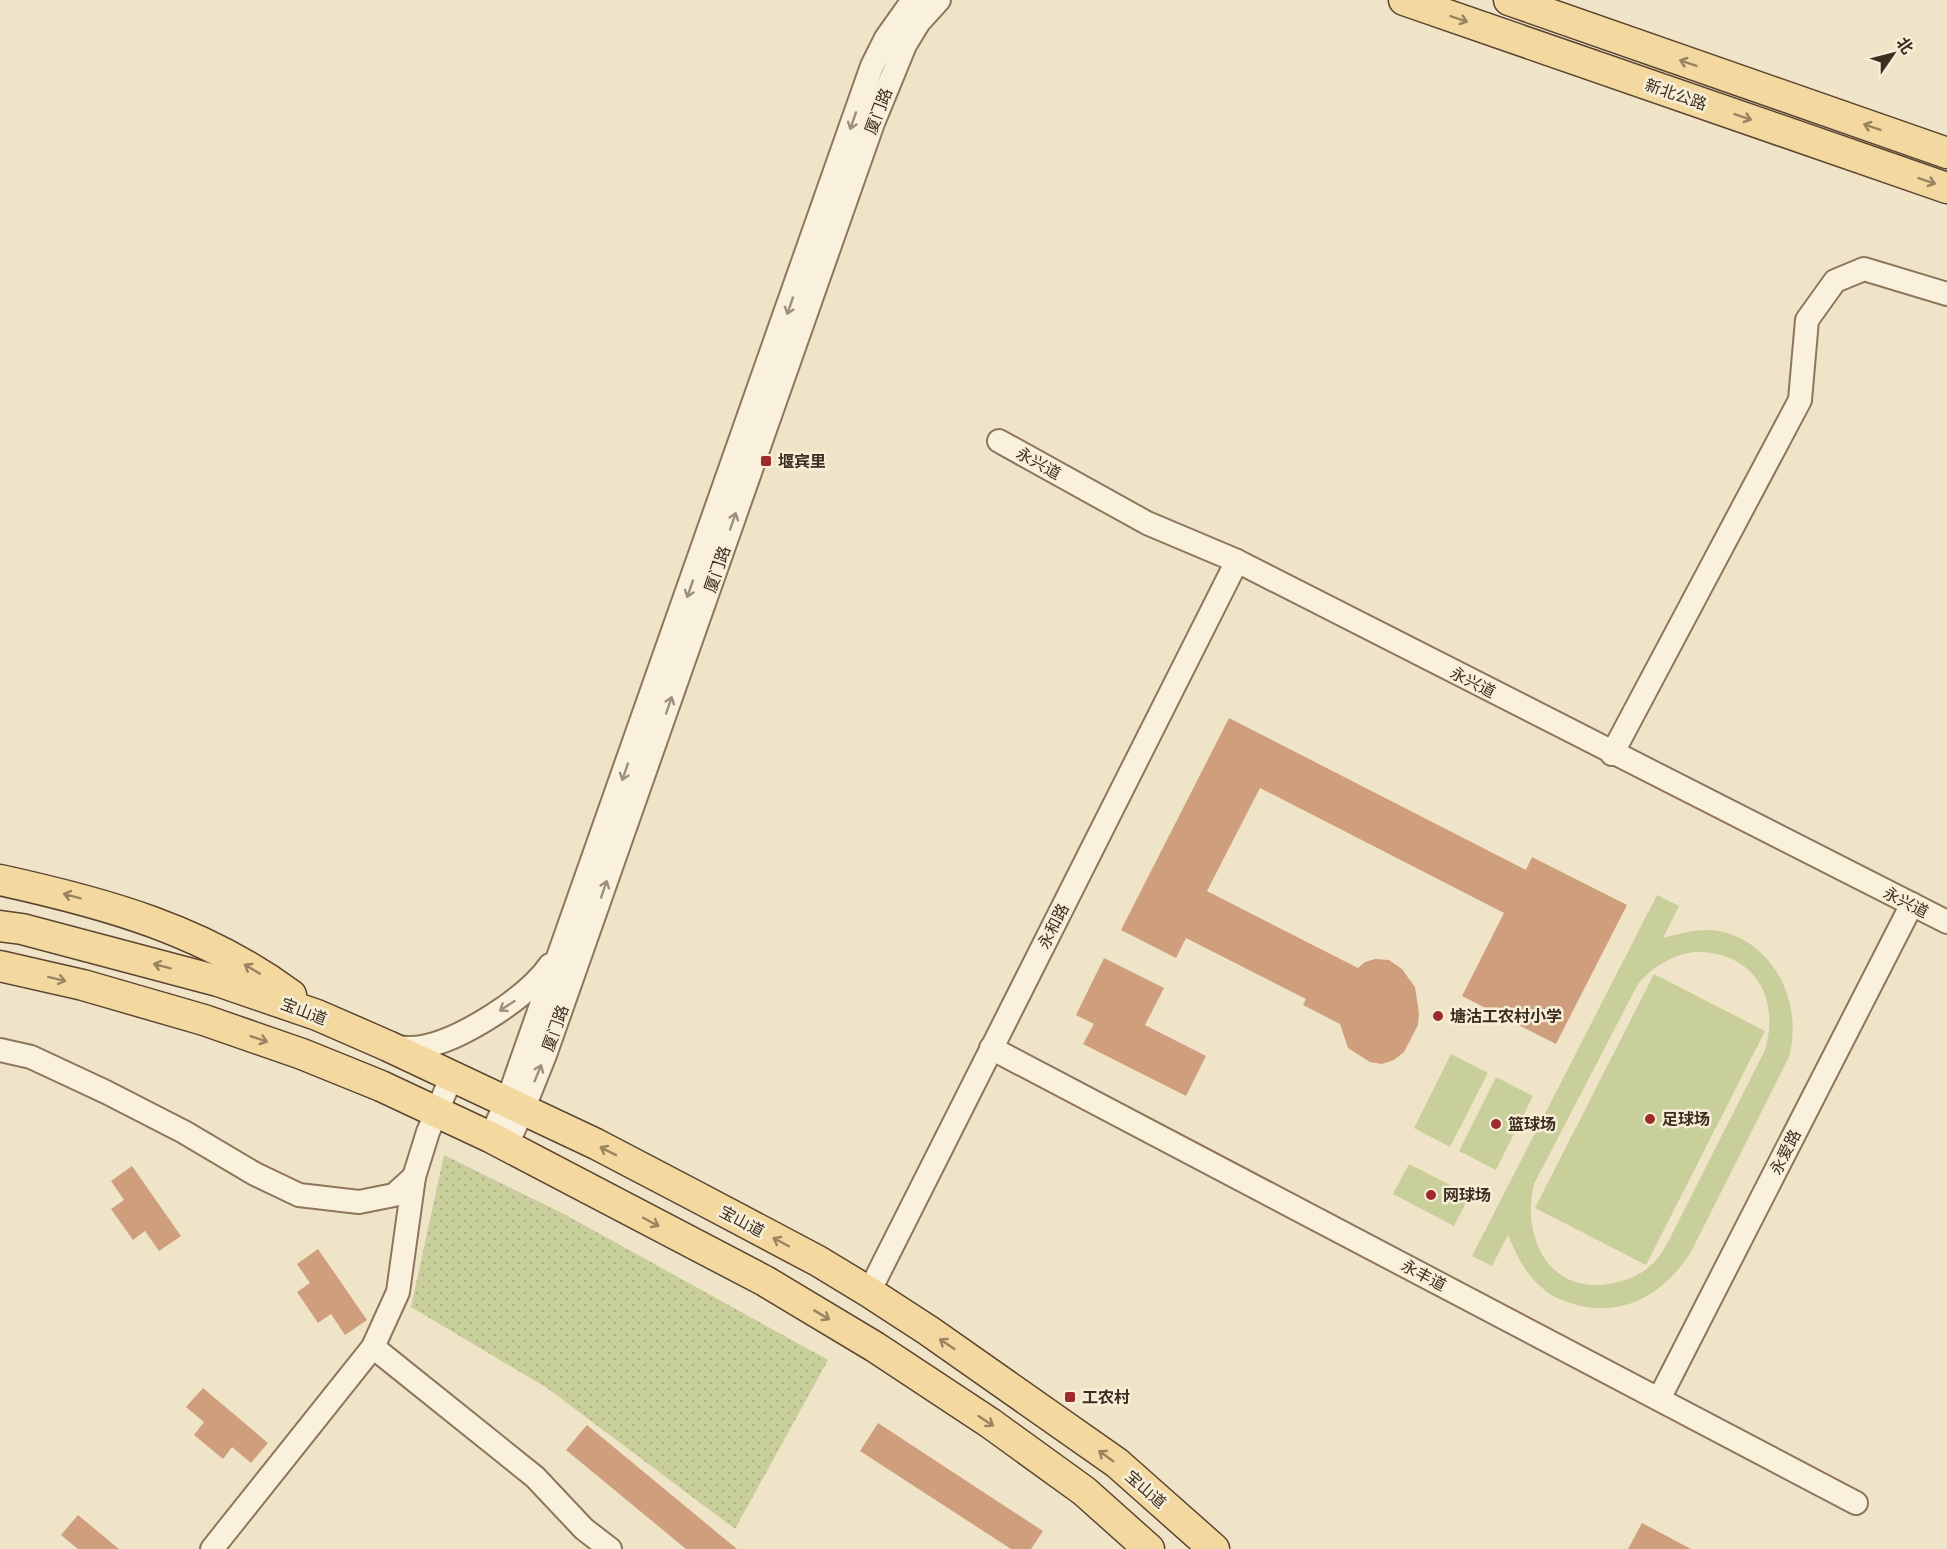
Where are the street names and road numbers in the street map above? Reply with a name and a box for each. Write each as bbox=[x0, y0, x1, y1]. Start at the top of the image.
street label: 新北公路 bbox=[1642, 71, 1710, 115]
street label: 厦门路 bbox=[857, 84, 897, 137]
street label: 永兴道 bbox=[1013, 440, 1066, 484]
street label: 厦门路 bbox=[697, 542, 735, 595]
street label: 永兴道 bbox=[1447, 660, 1500, 703]
street label: 永兴道 bbox=[1880, 880, 1933, 923]
street label: 永和路 bbox=[1031, 899, 1074, 952]
street label: 宝山道 bbox=[278, 990, 331, 1030]
street label: 厦门路 bbox=[535, 1001, 574, 1054]
street label: 永爱路 bbox=[1763, 1125, 1806, 1178]
street label: 宝山道 bbox=[716, 1198, 769, 1242]
street label: 永丰道 bbox=[1398, 1252, 1451, 1296]
street label: 宝山道 bbox=[1121, 1463, 1173, 1513]

